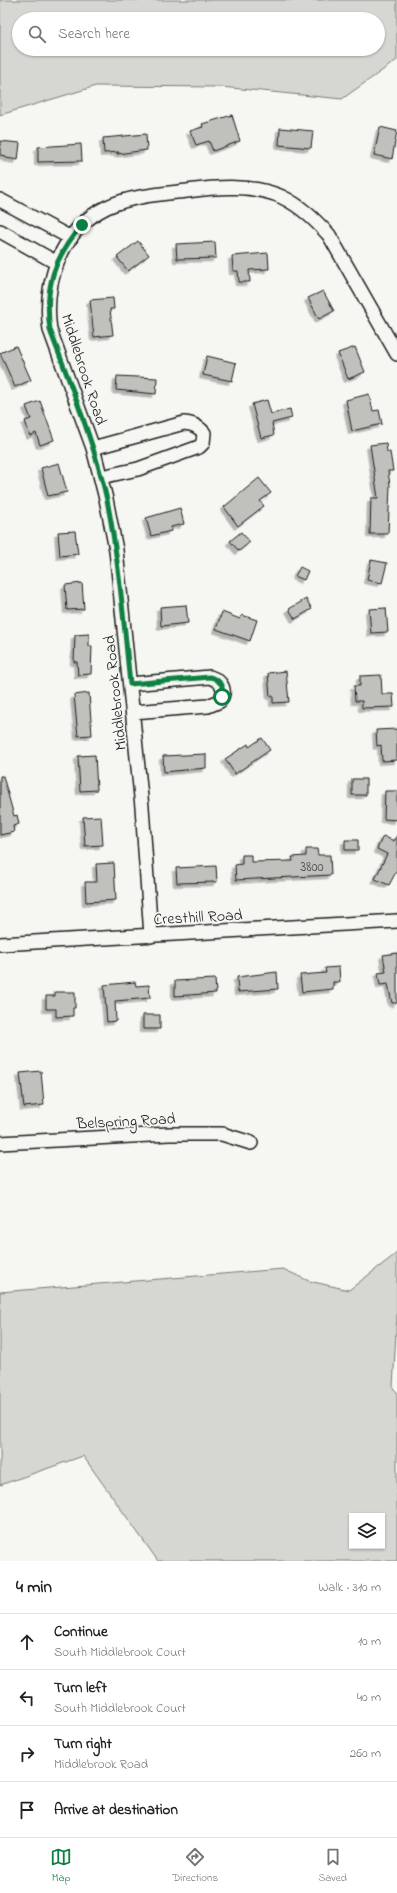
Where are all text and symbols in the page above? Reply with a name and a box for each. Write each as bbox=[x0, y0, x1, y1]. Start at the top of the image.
search box bbox=[12, 12, 385, 56]
icon: search bbox=[26, 23, 48, 45]
text: Search here bbox=[58, 23, 130, 45]
route end bbox=[73, 216, 91, 234]
street label: Middlebrook Road bbox=[54, 311, 112, 428]
street label: Middlebrook Road bbox=[98, 634, 134, 752]
route start bbox=[213, 688, 231, 706]
house number: 3800 bbox=[300, 857, 324, 878]
street label: Cresthill Road bbox=[153, 904, 243, 932]
street label: Belspring Road bbox=[75, 1107, 176, 1137]
map controls bbox=[349, 1513, 385, 1549]
button: layers bbox=[349, 1513, 385, 1549]
text: 4 min bbox=[16, 1575, 52, 1600]
text: Walk · 310 m bbox=[318, 1578, 381, 1597]
text: Continue bbox=[54, 1621, 108, 1643]
icon: ahead bbox=[16, 1631, 38, 1653]
text: 10 m bbox=[358, 1632, 381, 1651]
text: South Middlebrook Court bbox=[54, 1643, 186, 1662]
text: Turn left bbox=[54, 1677, 107, 1699]
icon: left bbox=[16, 1687, 38, 1709]
text: 40 m bbox=[357, 1688, 381, 1707]
text: South Middlebrook Court bbox=[54, 1699, 186, 1718]
text: Turn right bbox=[54, 1733, 112, 1755]
icon: right bbox=[16, 1743, 38, 1765]
text: 260 m bbox=[350, 1744, 381, 1763]
text: Middlebrook Road bbox=[54, 1755, 148, 1774]
icon: arrive bbox=[16, 1799, 38, 1821]
text: Arrive at destination bbox=[54, 1799, 178, 1821]
tab: Map bbox=[50, 1846, 72, 1886]
tab: Directions bbox=[172, 1846, 218, 1886]
tab: Saved bbox=[318, 1846, 347, 1886]

